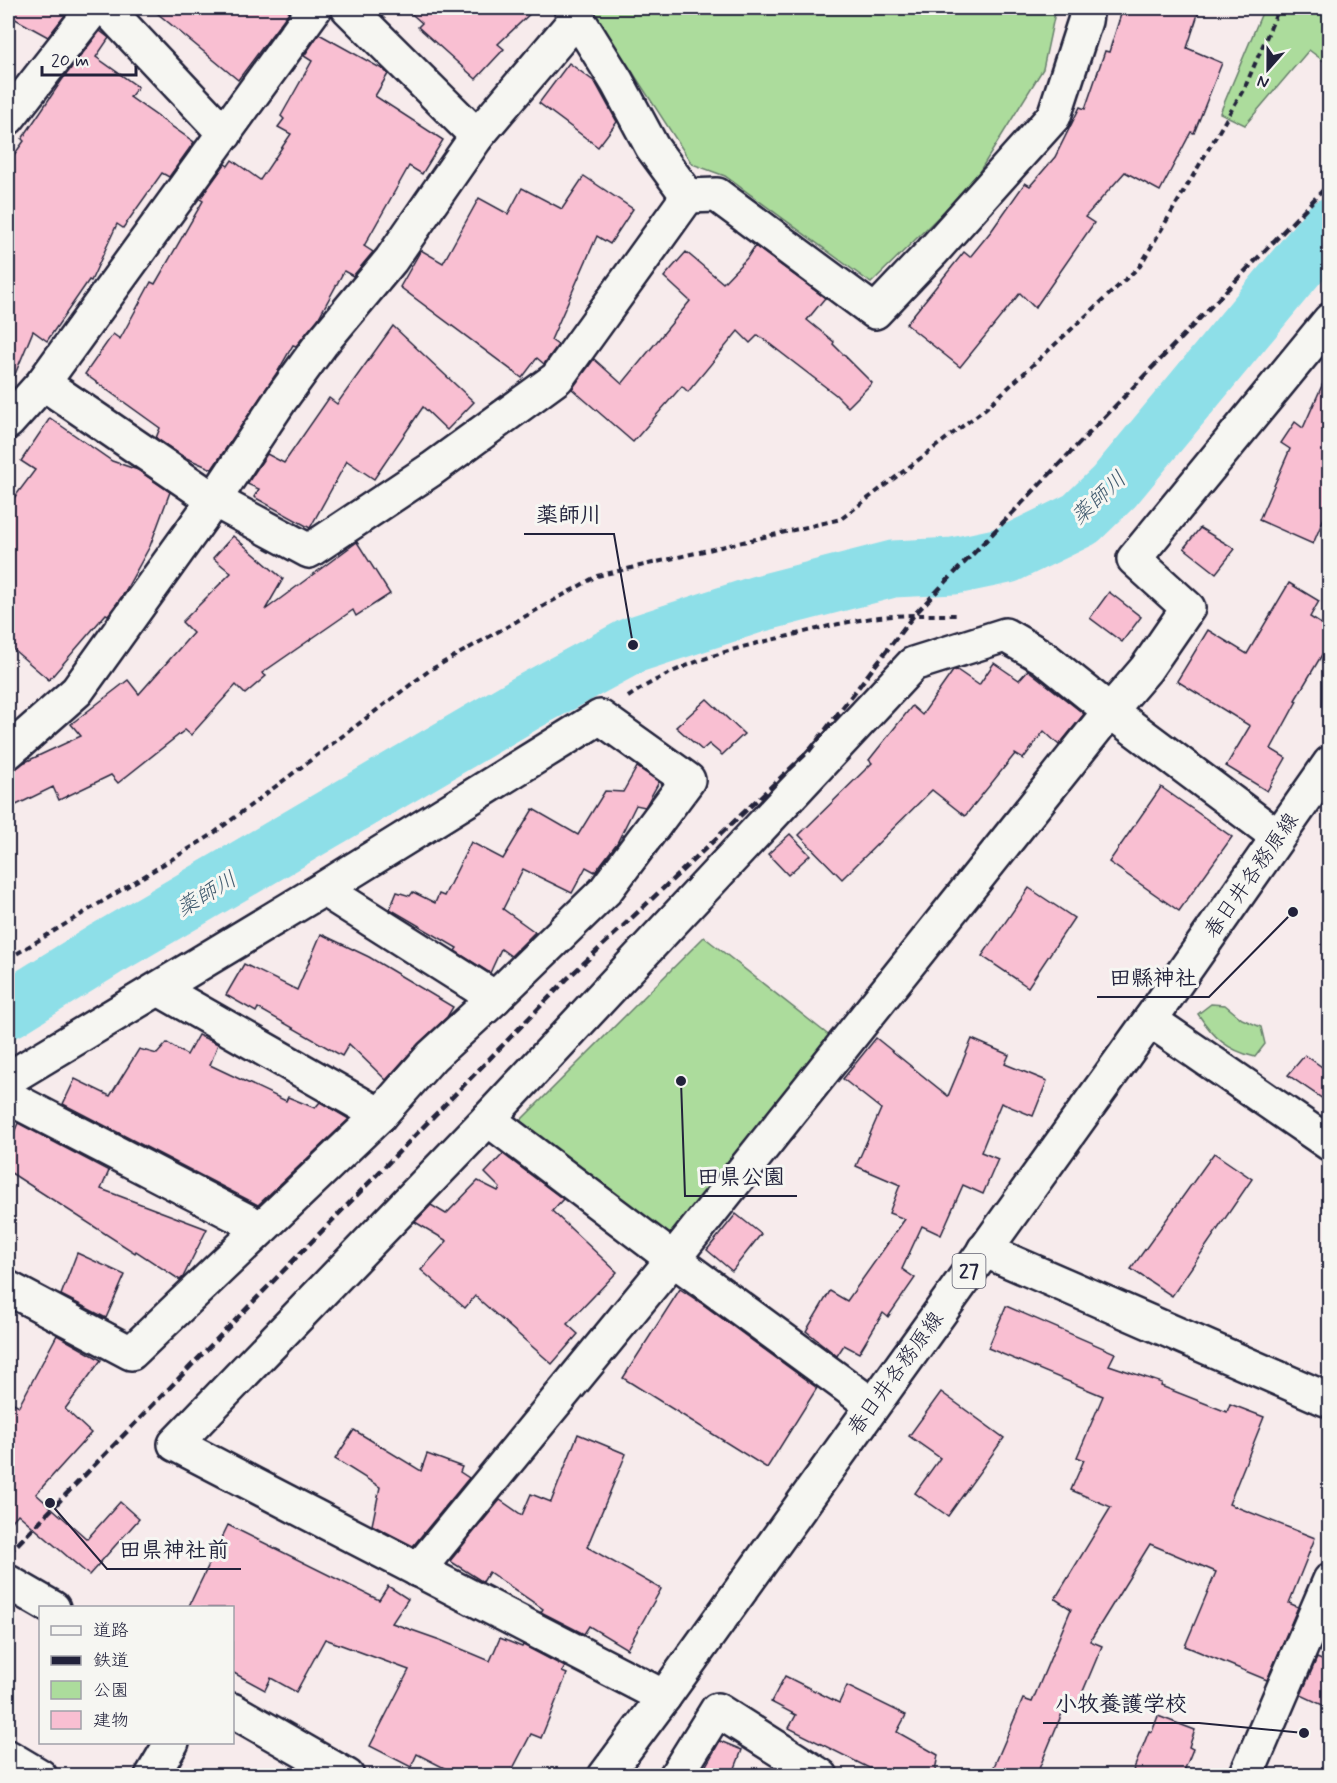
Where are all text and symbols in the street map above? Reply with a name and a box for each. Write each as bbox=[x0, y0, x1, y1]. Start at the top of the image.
scale bar bbox=[42, 39, 136, 77]
north arrow bbox=[1238, 39, 1298, 99]
text: 20 m bbox=[51, 49, 89, 73]
text: N bbox=[1254, 70, 1272, 93]
water label: 薬師川 bbox=[1066, 466, 1133, 531]
callout: 薬師川 bbox=[524, 494, 614, 534]
text: 薬師川 bbox=[536, 502, 602, 530]
street label: 春日井各務原線 bbox=[1198, 807, 1305, 944]
water label: 薬師川 bbox=[172, 866, 243, 924]
callout: 田縣神社 bbox=[1097, 957, 1209, 997]
text: 田縣神社 bbox=[1109, 965, 1197, 993]
callout: 田県公園 bbox=[685, 1156, 797, 1196]
text: 田県公園 bbox=[697, 1164, 785, 1192]
road number: 27 bbox=[952, 1254, 986, 1288]
street label: 春日井各務原線 bbox=[841, 1306, 950, 1441]
callout: 田県神社前 bbox=[107, 1529, 241, 1569]
text: 田県神社前 bbox=[119, 1537, 229, 1565]
legend bbox=[39, 1606, 234, 1744]
text: 道路 bbox=[93, 1619, 129, 1643]
text: 鉄道 bbox=[93, 1649, 129, 1673]
text: 公園 bbox=[93, 1679, 129, 1703]
callout: 小牧養護学校 bbox=[1043, 1683, 1199, 1723]
text: 小牧養護学校 bbox=[1055, 1691, 1187, 1719]
text: 建物 bbox=[93, 1709, 129, 1733]

